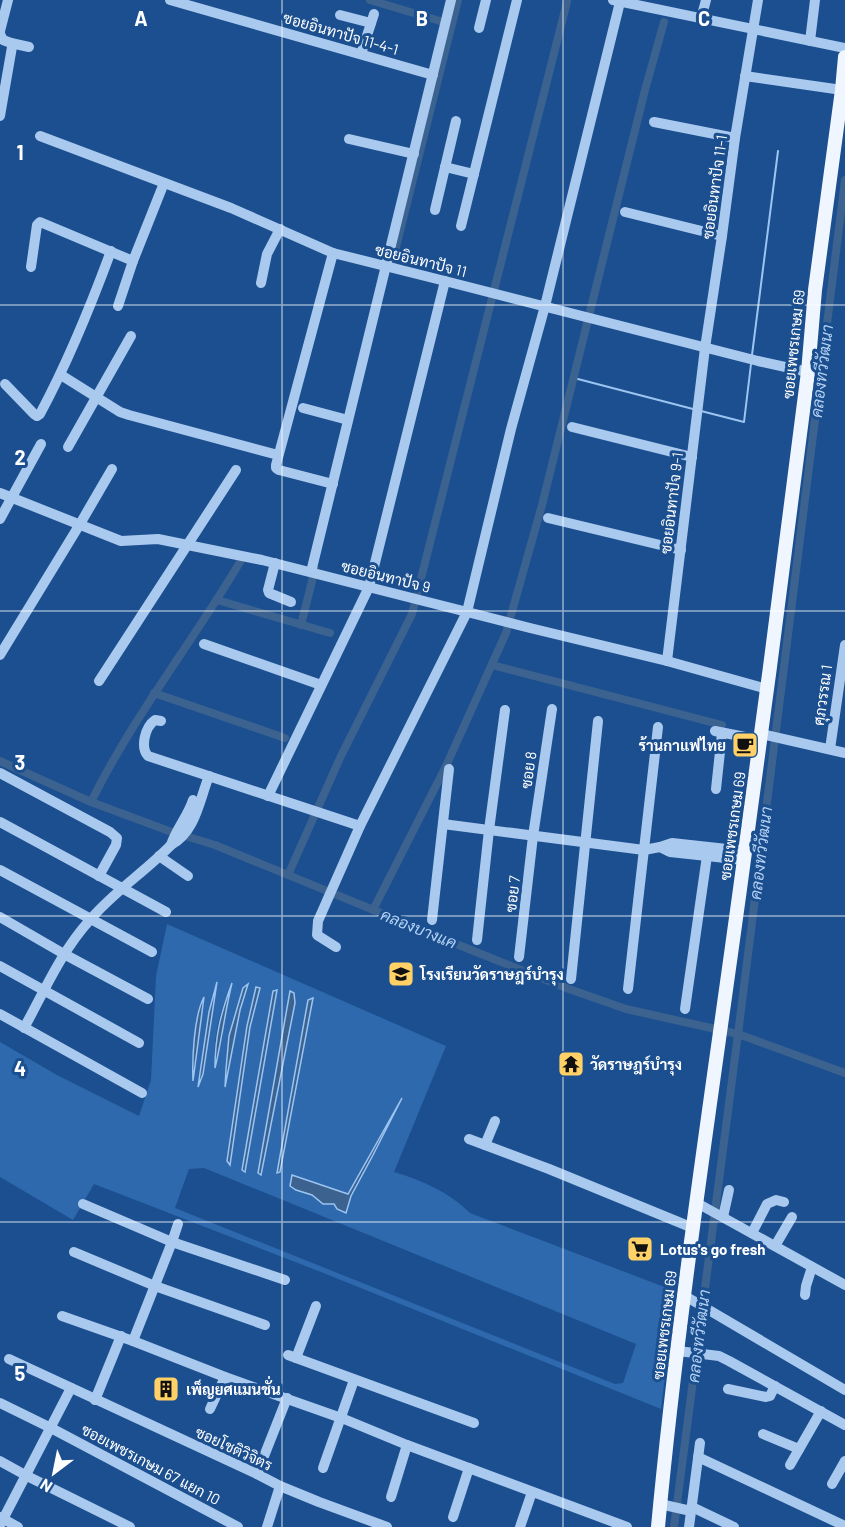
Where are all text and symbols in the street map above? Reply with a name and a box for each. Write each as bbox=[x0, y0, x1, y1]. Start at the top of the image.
text: A bbox=[134, 6, 148, 30]
text: B bbox=[416, 6, 428, 30]
text: C bbox=[698, 6, 710, 30]
street label: ซอยอินทาปัจ 11-4-1 bbox=[281, 8, 401, 58]
street label: ซอยอินทาปัจ 11-1 bbox=[698, 134, 730, 240]
text: 1 bbox=[16, 140, 24, 164]
street label: ซอยอินทาปัจ 11 bbox=[373, 240, 469, 280]
street label: ซอยเพชรเกษม 69 bbox=[778, 289, 808, 399]
water label: คลองทวีวัฒนา bbox=[805, 323, 836, 419]
text: 2 bbox=[14, 445, 26, 469]
street label: ซอยอินทาปัจ 9-1 bbox=[656, 451, 686, 555]
street label: ซอยอินทาปัจ 9 bbox=[340, 556, 432, 596]
street label: ศุภวรรณ 1 bbox=[809, 663, 838, 727]
cafe icon: ร้านกาแฟไทย bbox=[730, 730, 760, 760]
place label: ร้านกาแฟไทย bbox=[638, 736, 726, 754]
text: 3 bbox=[15, 750, 25, 774]
street label: ซอย 8 bbox=[516, 750, 540, 790]
street label: ซอยเพชรเกษม 69 bbox=[715, 770, 749, 882]
water label: คลองทวีวัฒนา bbox=[744, 805, 775, 901]
street label: ซอย 7 bbox=[501, 875, 523, 913]
water label: คลองบางแค bbox=[378, 904, 460, 952]
school or university icon: โรงเรียนวัดราษฎร์บำรุง bbox=[386, 959, 416, 989]
place label: โรงเรียนวัดราษฎร์บำรุง bbox=[419, 964, 564, 986]
temple icon: วัดราษฎร์บำรุง bbox=[556, 1049, 586, 1079]
place label: วัดราษฎร์บำรุง bbox=[590, 1055, 682, 1076]
text: 4 bbox=[14, 1056, 26, 1080]
supermarket icon: Lotus's go fresh bbox=[625, 1234, 655, 1264]
place label: Lotus's go fresh bbox=[660, 1240, 766, 1258]
street label: ซอยเพชรเกษม 69 bbox=[648, 1269, 680, 1381]
water label: คลองทวีวัฒนา bbox=[682, 1288, 713, 1384]
text: 5 bbox=[15, 1361, 26, 1385]
building icon: เพ็ญยศแมนชั่น bbox=[151, 1374, 181, 1404]
place label: เพ็ญยศแมนชั่น bbox=[186, 1375, 281, 1399]
street label: ซอยเพชรเกษม 67 แยก 10 bbox=[79, 1420, 223, 1508]
street label: ซอยโชติวิจิตร bbox=[193, 1422, 275, 1474]
north arrow bbox=[24, 1443, 84, 1503]
text: N bbox=[36, 1475, 55, 1497]

